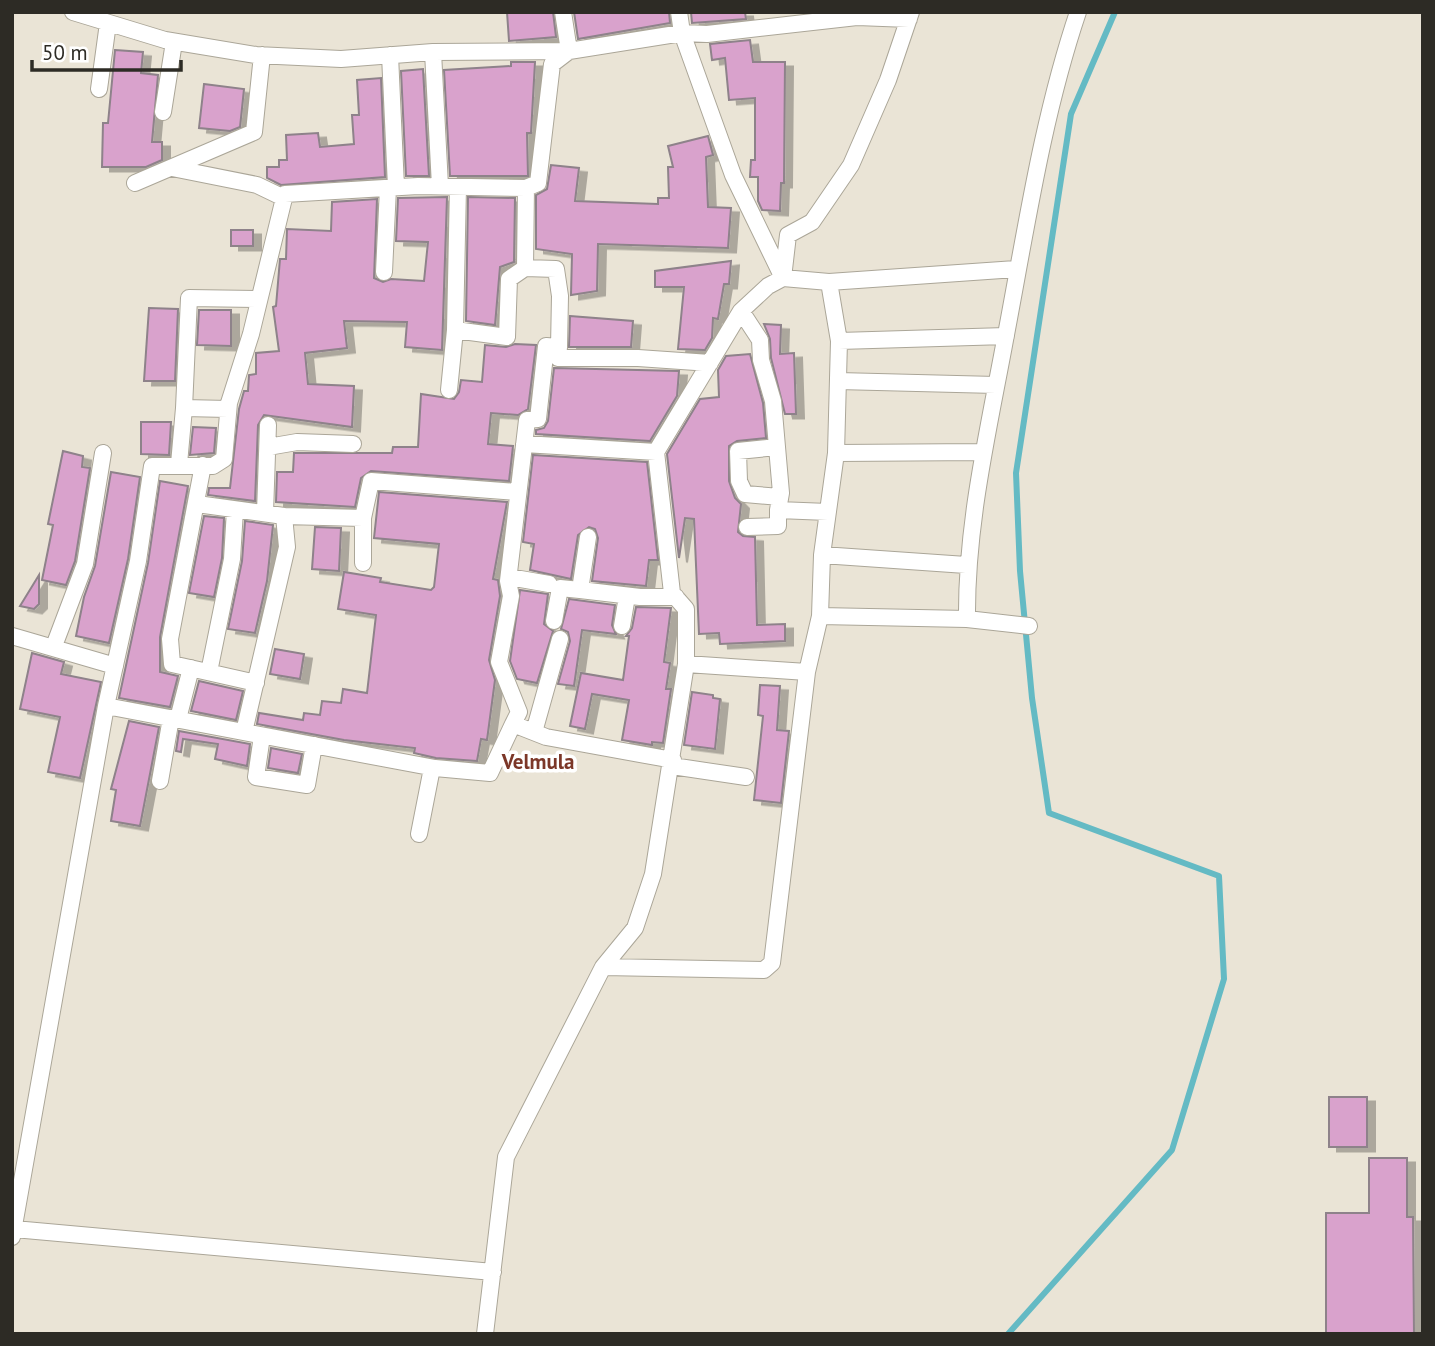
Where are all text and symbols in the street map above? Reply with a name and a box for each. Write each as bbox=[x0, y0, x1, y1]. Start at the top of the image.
scale bar bbox=[32, 28, 180, 72]
text: 50 m bbox=[42, 39, 88, 66]
district label: Velmula bbox=[501, 748, 574, 775]

